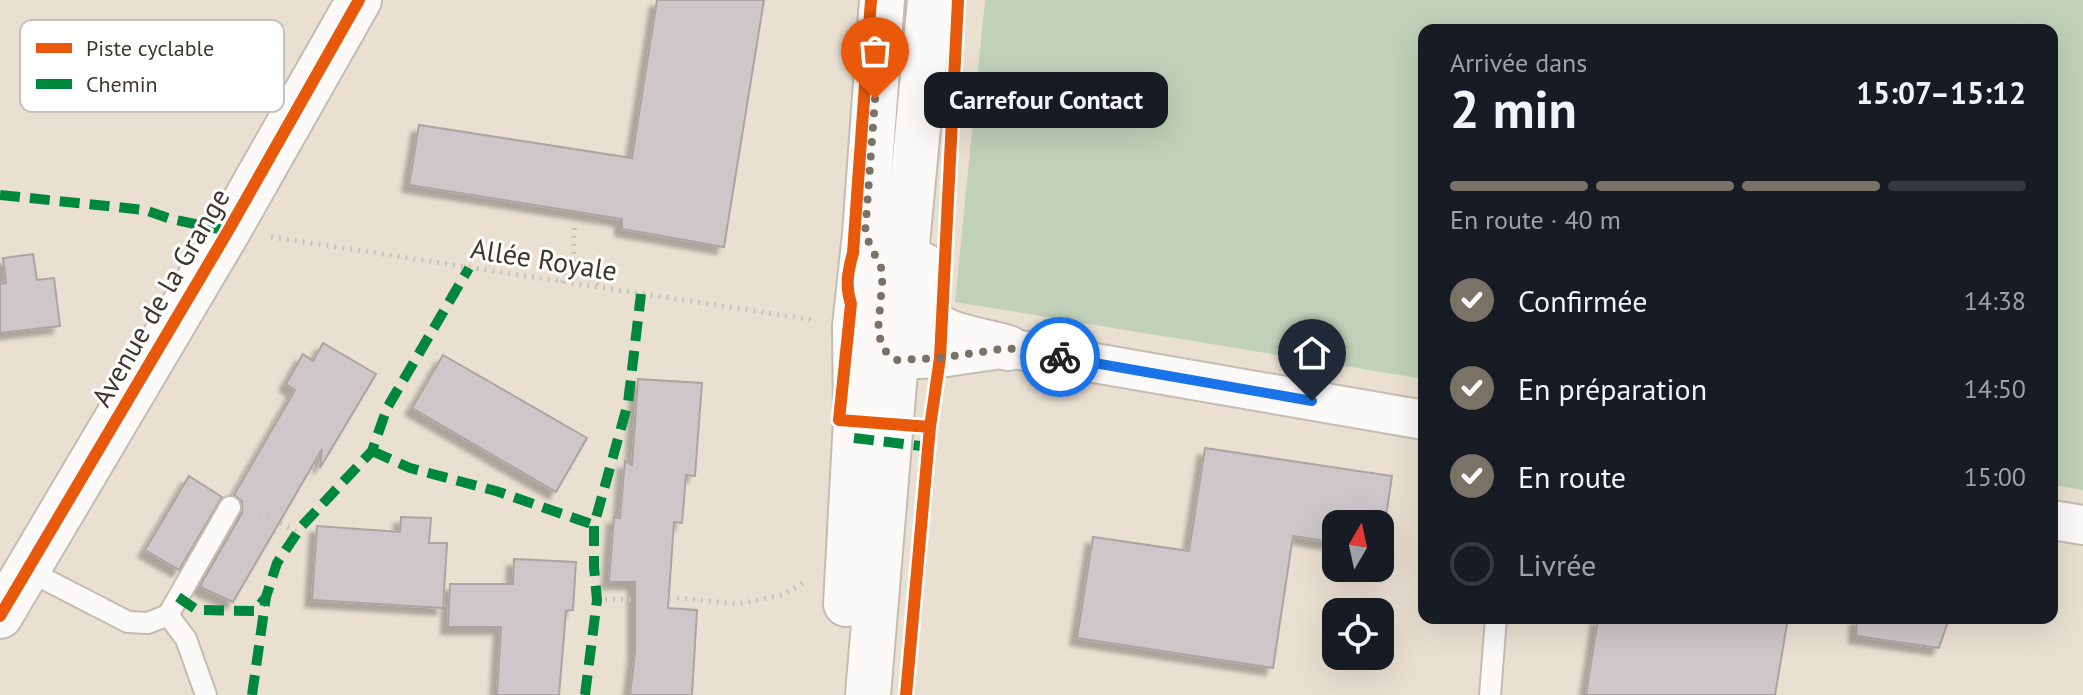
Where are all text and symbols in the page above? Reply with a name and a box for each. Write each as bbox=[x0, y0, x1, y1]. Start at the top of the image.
pin bbox=[841, 17, 909, 99]
legend bbox=[20, 20, 284, 112]
icon: bag bbox=[853, 29, 897, 73]
text: Piste cyclable bbox=[86, 34, 214, 62]
text: Arrivée dans bbox=[1450, 46, 1587, 79]
text: Chemin bbox=[86, 70, 158, 98]
callout: Carrefour Contact bbox=[923, 71, 1167, 127]
text: 15:07–15:12 bbox=[1856, 73, 2026, 112]
text: 2 min bbox=[1450, 75, 1577, 142]
text: Carrefour Contact bbox=[949, 83, 1143, 116]
street label: Avenue de la Grange bbox=[82, 181, 238, 413]
text: En route · 40 m bbox=[1450, 203, 1621, 236]
street label: Allée Royale bbox=[468, 229, 620, 289]
icon: check bbox=[1450, 278, 1494, 322]
text: Confirmée bbox=[1518, 281, 1647, 320]
text: 14:38 bbox=[1964, 284, 2026, 317]
courier bbox=[1020, 317, 1100, 397]
pin bbox=[1278, 319, 1346, 401]
icon: home bbox=[1290, 331, 1334, 375]
icon: bike bbox=[1038, 335, 1082, 379]
icon: check bbox=[1450, 366, 1494, 410]
text: En préparation bbox=[1518, 369, 1707, 408]
text: 14:50 bbox=[1964, 372, 2026, 405]
icon: check bbox=[1450, 454, 1494, 498]
text: En route bbox=[1518, 457, 1626, 496]
text: 15:00 bbox=[1964, 460, 2026, 493]
north arrow bbox=[1322, 510, 1394, 582]
map controls bbox=[1322, 510, 1394, 670]
text: Livrée bbox=[1518, 545, 1596, 584]
button: locate bbox=[1322, 598, 1394, 670]

